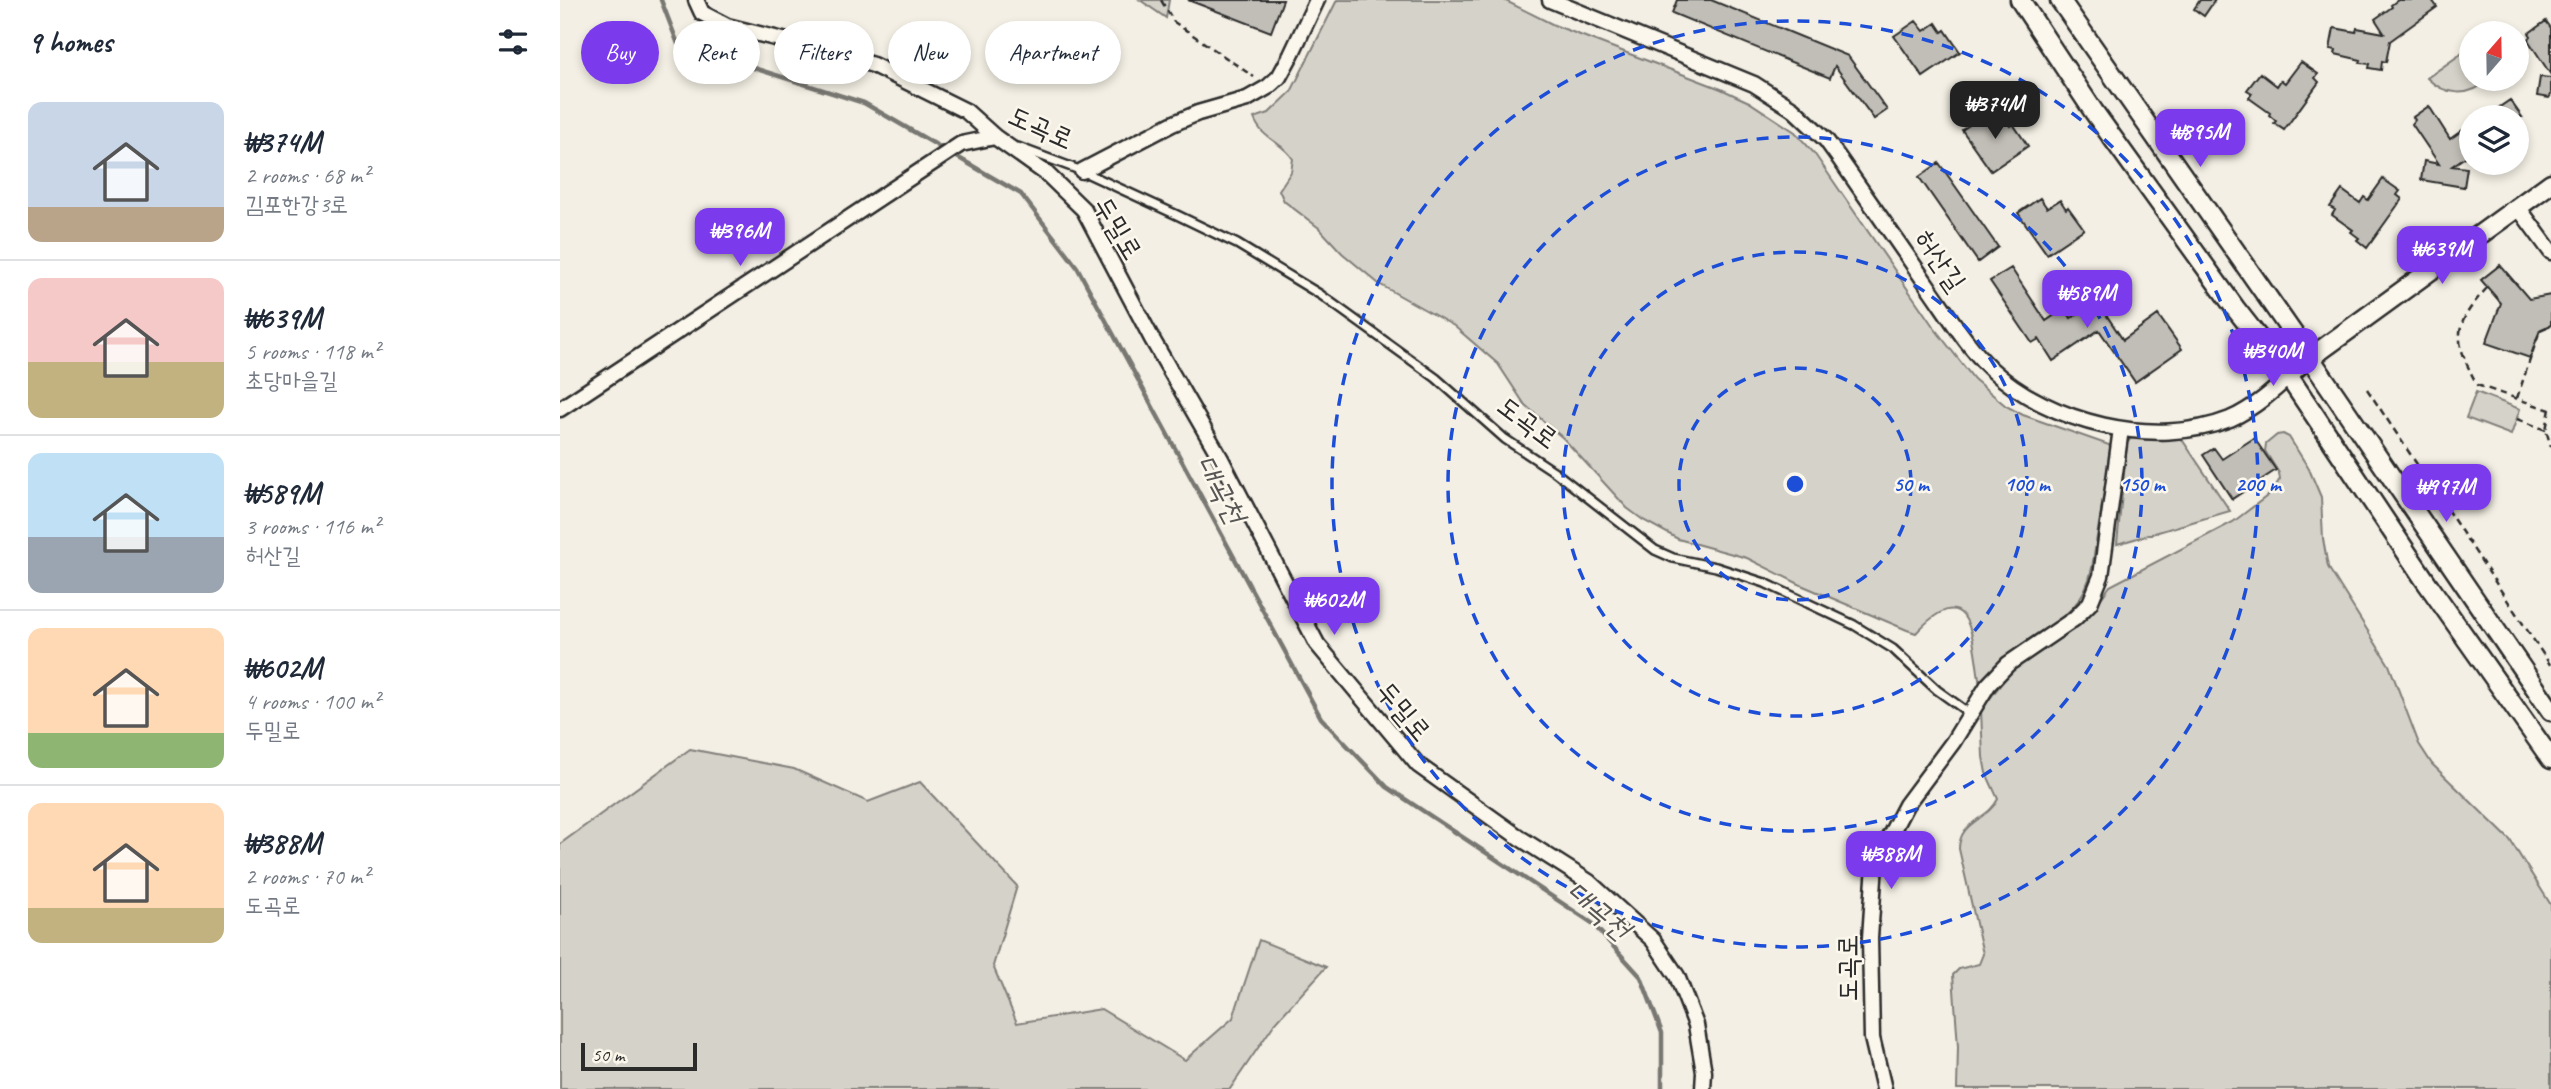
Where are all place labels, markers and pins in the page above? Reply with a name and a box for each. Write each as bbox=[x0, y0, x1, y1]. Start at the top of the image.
pin: ₩374M bbox=[1946, 82, 2044, 141]
pin: ₩895M bbox=[2151, 110, 2249, 169]
pin: ₩396M bbox=[691, 208, 789, 268]
pin: ₩639M bbox=[2393, 226, 2491, 286]
pin: ₩589M bbox=[2038, 270, 2136, 330]
pin: ₩340M bbox=[2224, 328, 2322, 388]
pin: ₩997M bbox=[2397, 464, 2495, 524]
centre of rings bbox=[1783, 472, 1807, 496]
pin: ₩602M bbox=[1285, 578, 1383, 637]
pin: ₩388M bbox=[1842, 832, 1940, 891]

